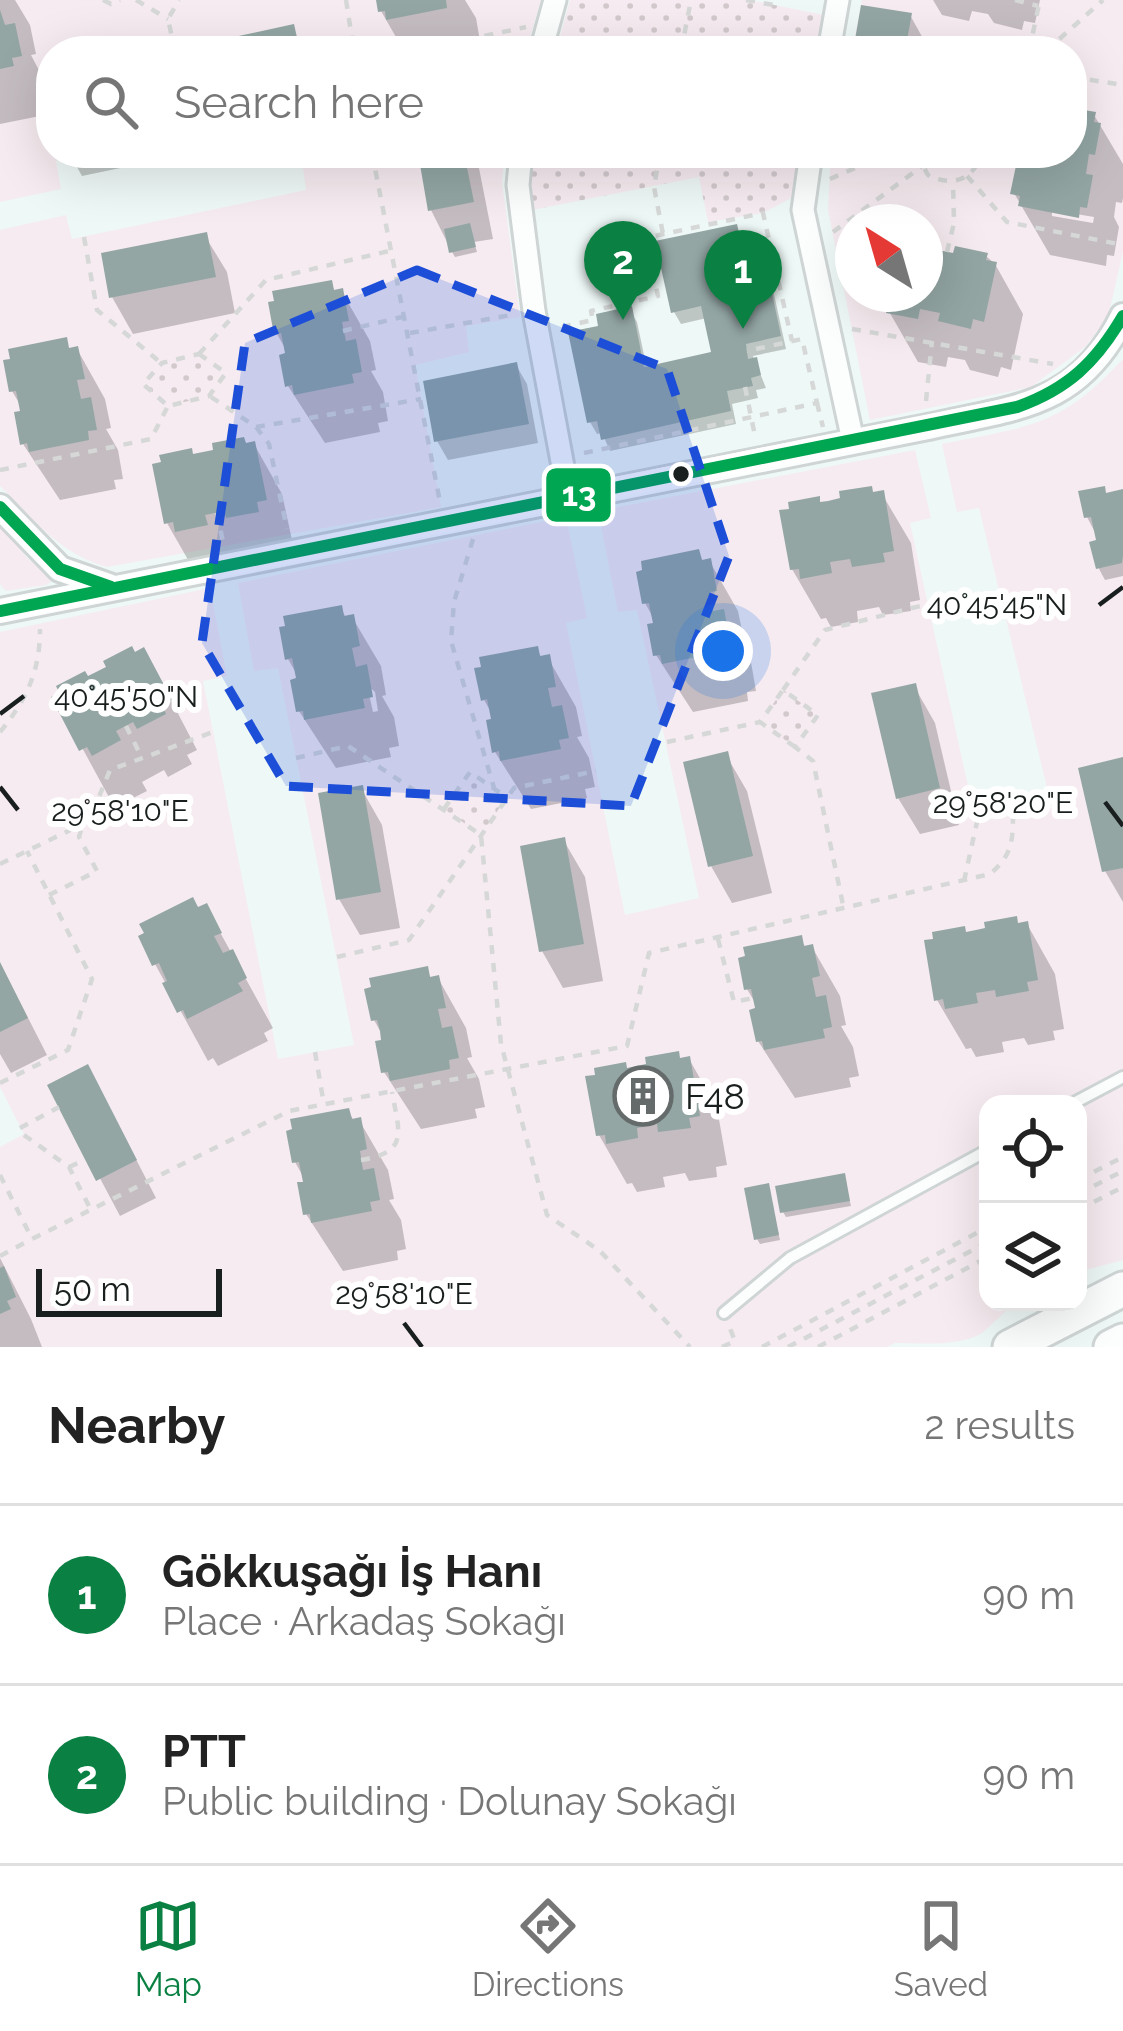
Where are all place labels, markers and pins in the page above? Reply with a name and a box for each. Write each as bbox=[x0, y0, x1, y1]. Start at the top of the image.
pin: 2 bbox=[584, 221, 662, 320]
pin: 1 bbox=[704, 230, 782, 329]
unlabelled marker bbox=[670, 463, 692, 485]
building icon: F48 bbox=[612, 1065, 674, 1127]
place label: F48 bbox=[685, 1075, 745, 1117]

